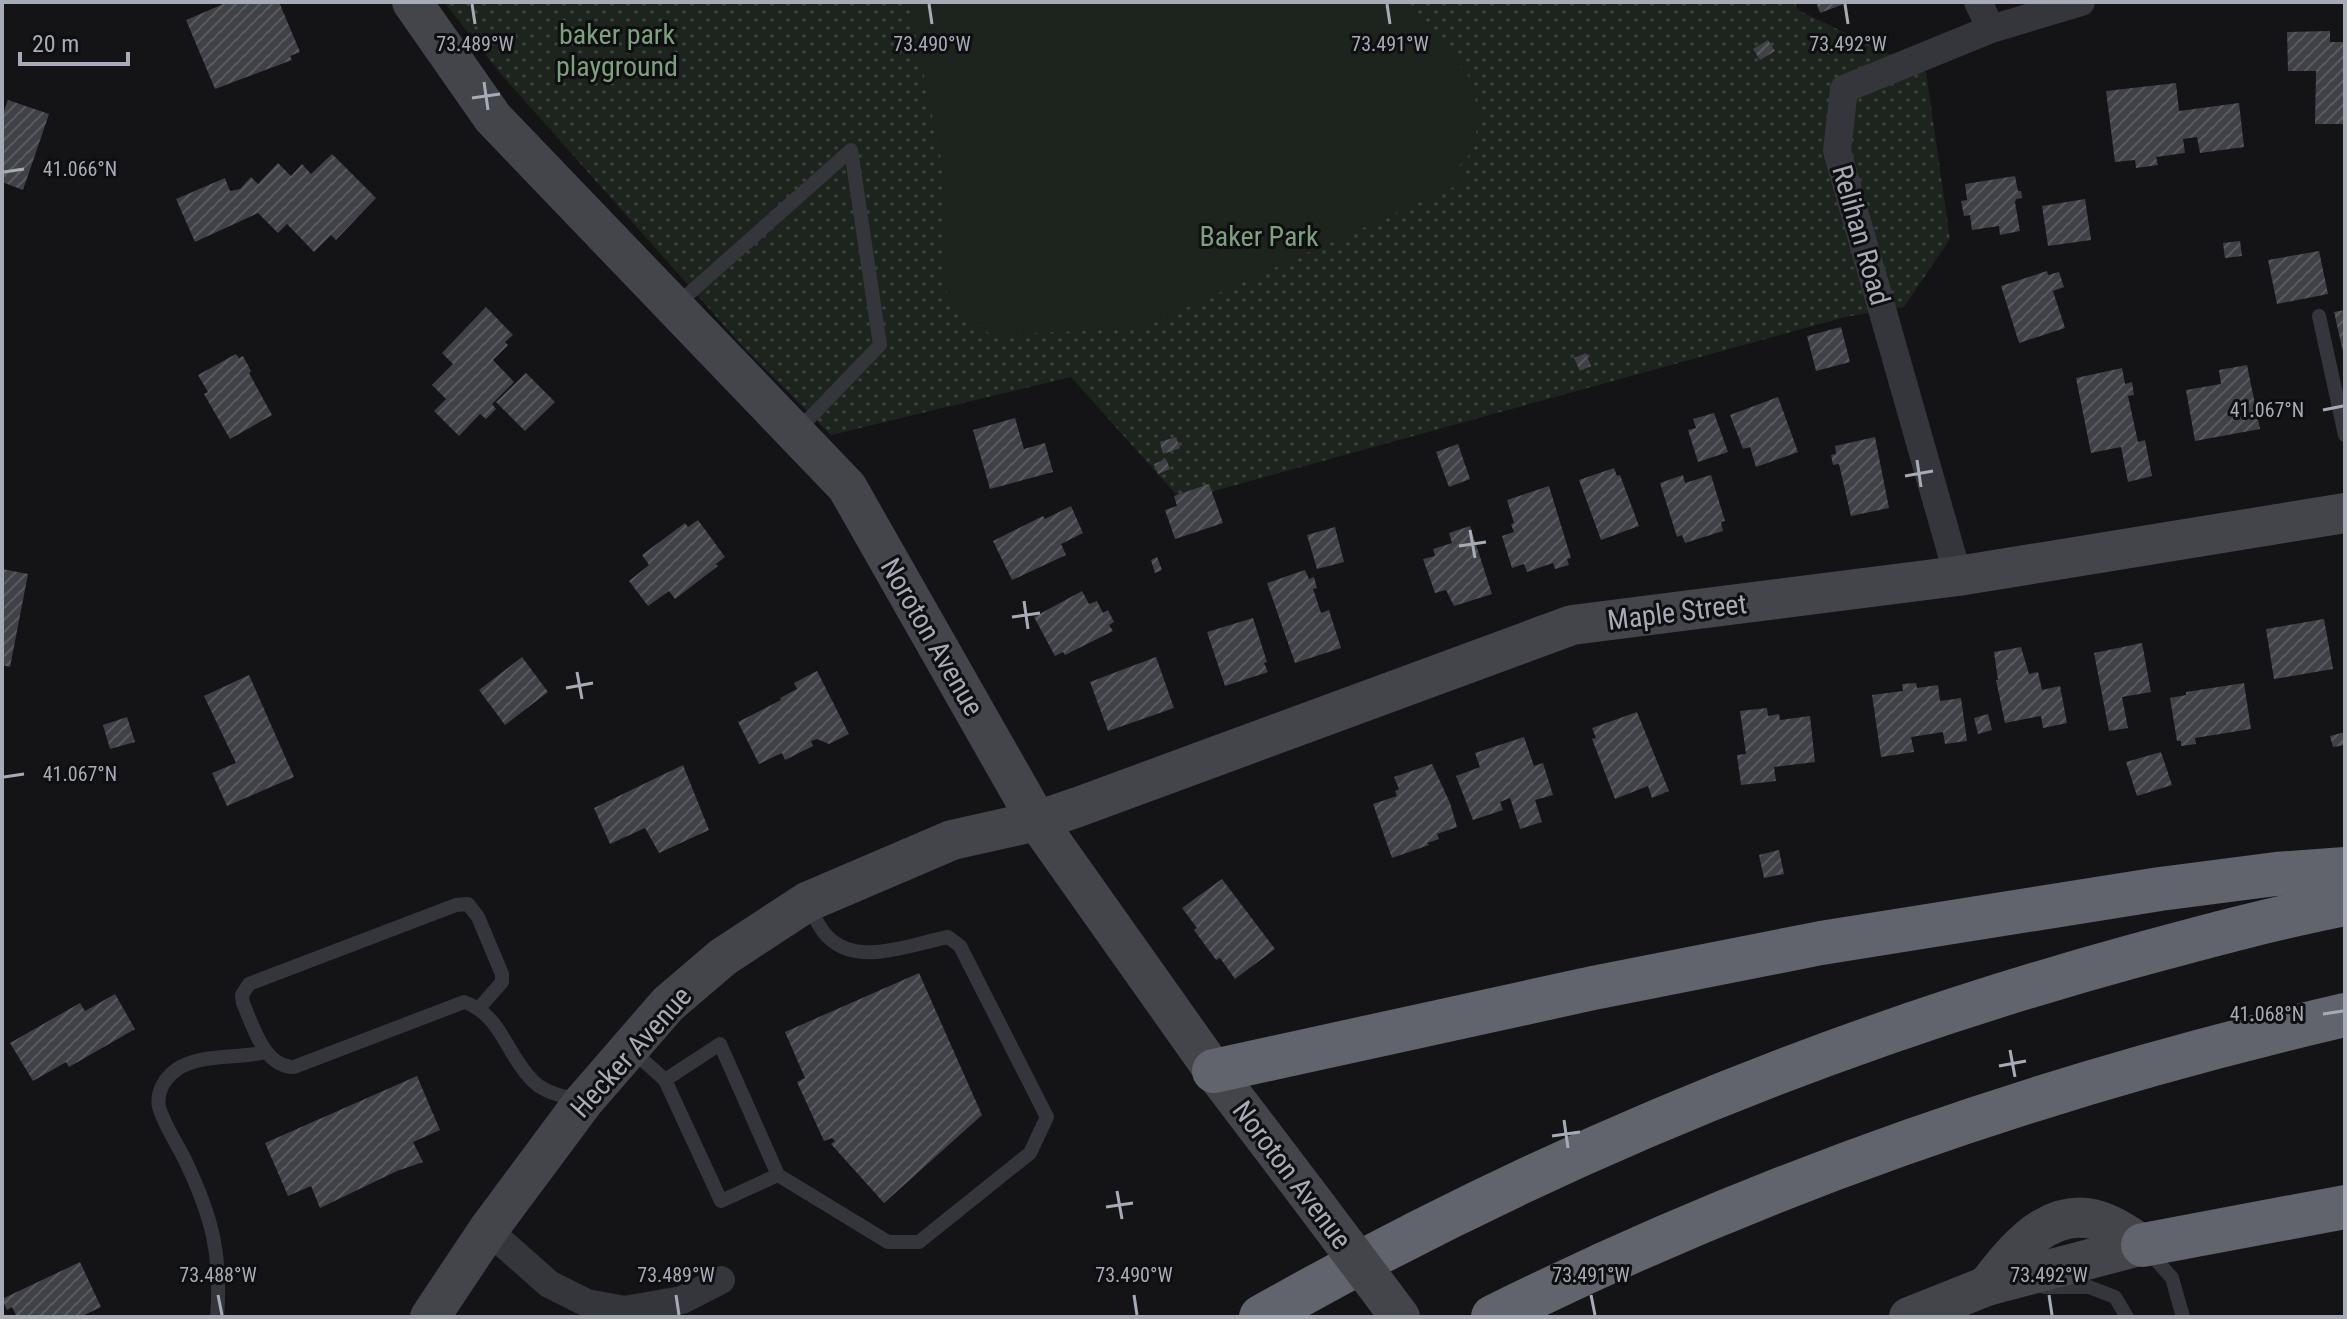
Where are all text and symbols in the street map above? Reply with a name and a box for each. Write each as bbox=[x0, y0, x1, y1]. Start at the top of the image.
scale bar bbox=[20, 16, 128, 66]
park label: baker park playground bbox=[556, 18, 678, 83]
text: 20 m bbox=[32, 30, 79, 58]
text: 73.489°W bbox=[436, 32, 514, 56]
text: 73.490°W bbox=[893, 32, 971, 56]
text: 73.491°W bbox=[1351, 32, 1429, 56]
text: 73.492°W bbox=[1809, 32, 1887, 56]
text: 41.066°N bbox=[43, 157, 117, 181]
street label: Relihan Road bbox=[1825, 161, 1897, 309]
park label: Baker Park bbox=[1199, 220, 1319, 253]
text: 41.067°N bbox=[2230, 398, 2304, 422]
street label: Noroton Avenue bbox=[874, 552, 990, 722]
street label: Maple Street bbox=[1606, 587, 1748, 637]
text: 41.067°N bbox=[43, 762, 117, 786]
street label: Hecker Avenue bbox=[564, 980, 698, 1124]
text: 41.068°N bbox=[2230, 1002, 2304, 1026]
street label: Noroton Avenue bbox=[1226, 1095, 1358, 1255]
text: 73.488°W bbox=[179, 1263, 257, 1287]
text: 73.489°W bbox=[637, 1263, 715, 1287]
text: 73.490°W bbox=[1095, 1263, 1173, 1287]
text: 73.491°W bbox=[1552, 1263, 1630, 1287]
text: 73.492°W bbox=[2010, 1263, 2088, 1287]

